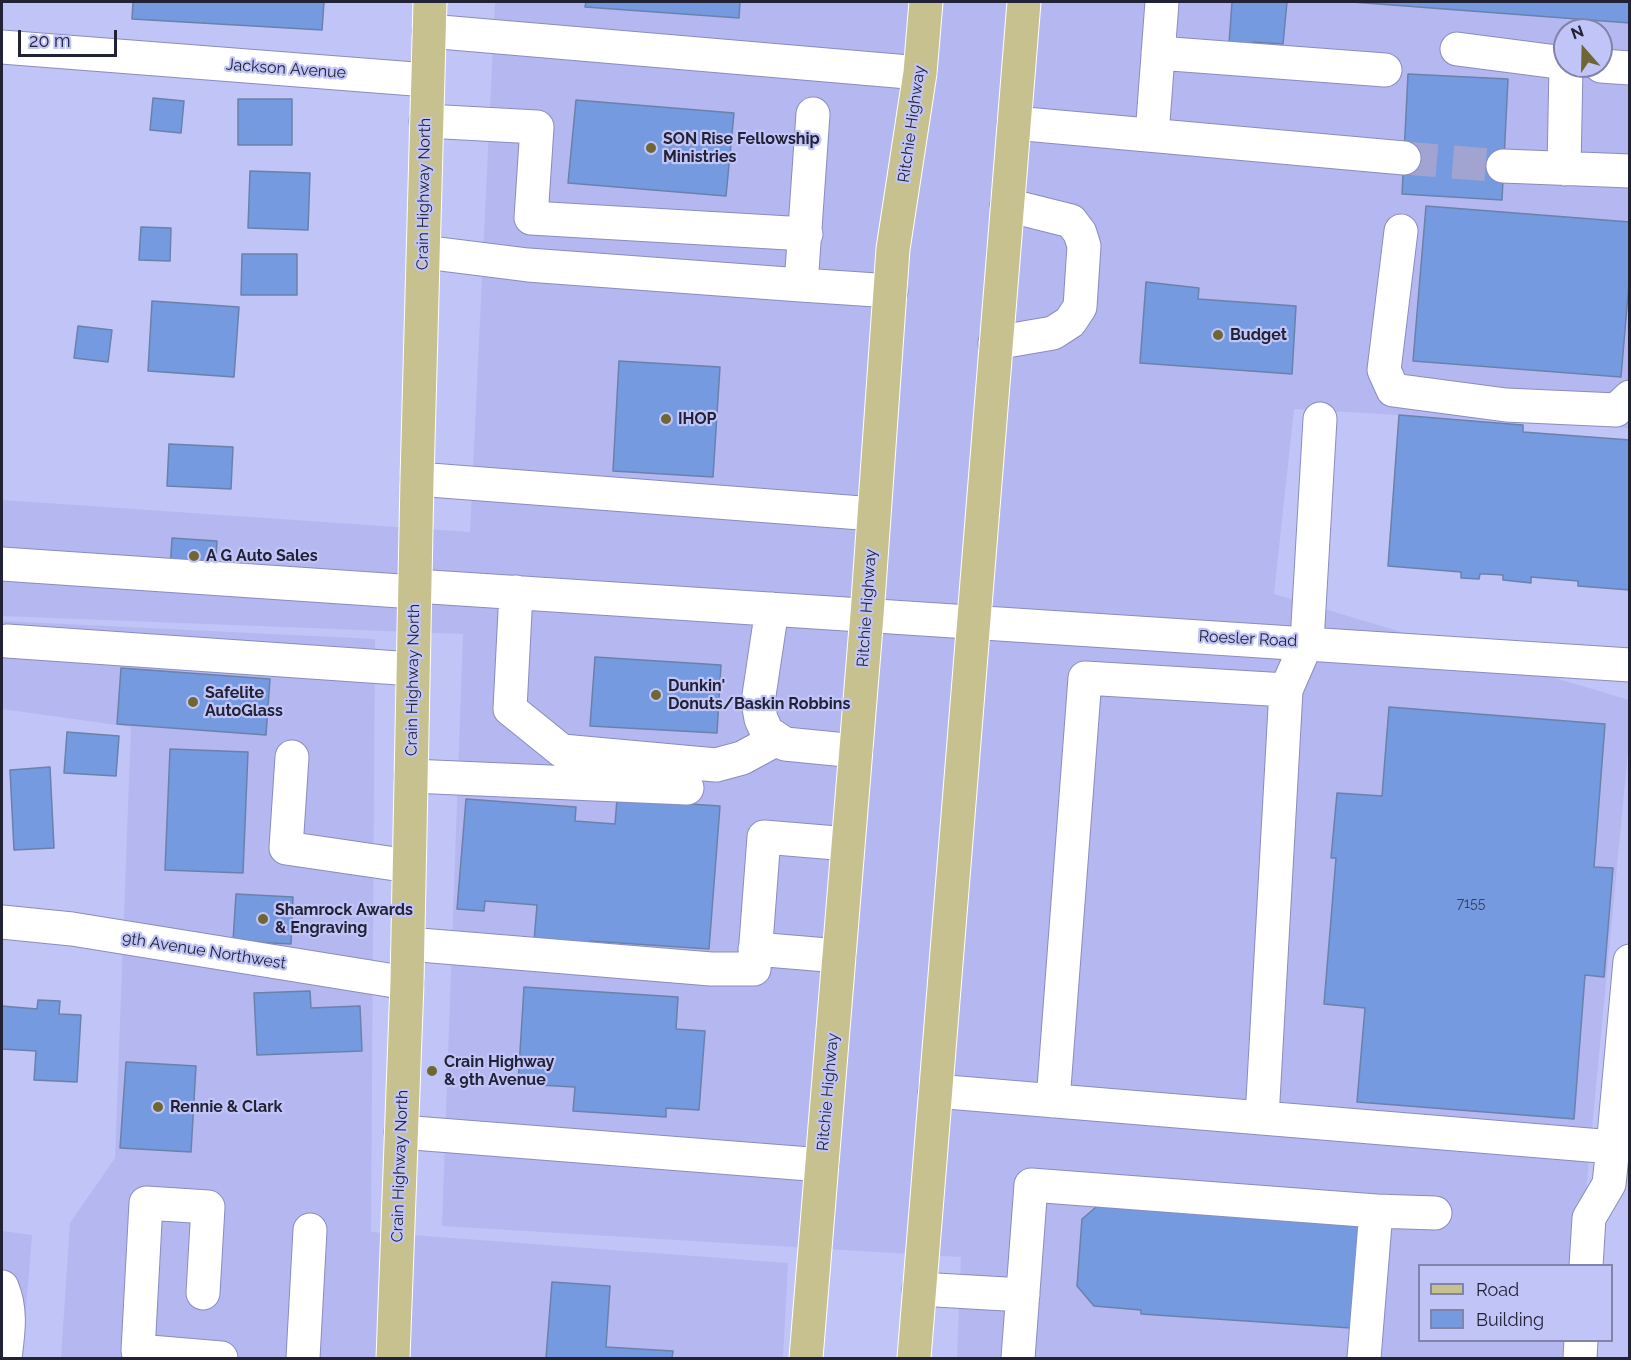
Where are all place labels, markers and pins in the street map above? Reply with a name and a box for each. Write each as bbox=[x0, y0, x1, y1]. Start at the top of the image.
place label: SON Rise Fellowship Ministries bbox=[663, 129, 820, 167]
marker: SON Rise Fellowship Ministries bbox=[644, 141, 658, 155]
place label: Budget bbox=[1230, 325, 1287, 345]
marker: Budget bbox=[1211, 328, 1225, 342]
place label: IHOP bbox=[678, 409, 717, 429]
marker: IHOP bbox=[659, 412, 673, 426]
place label: A G Auto Sales bbox=[206, 546, 318, 566]
marker: A G Auto Sales bbox=[187, 549, 201, 563]
place label: Dunkin' Donuts/Baskin Robbins bbox=[668, 676, 850, 714]
place label: Safelite AutoGlass bbox=[205, 683, 283, 721]
marker: Dunkin' Donuts/Baskin Robbins bbox=[649, 688, 663, 702]
marker: Safelite AutoGlass bbox=[186, 695, 200, 709]
place label: Shamrock Awards & Engraving bbox=[275, 900, 413, 938]
marker: Shamrock Awards & Engraving bbox=[256, 912, 270, 926]
place label: Crain Highway & 9th Avenue bbox=[444, 1052, 554, 1090]
marker: Crain Highway & 9th Avenue bbox=[425, 1064, 439, 1078]
place label: Rennie & Clark bbox=[170, 1097, 282, 1117]
marker: Rennie & Clark bbox=[151, 1100, 165, 1114]

